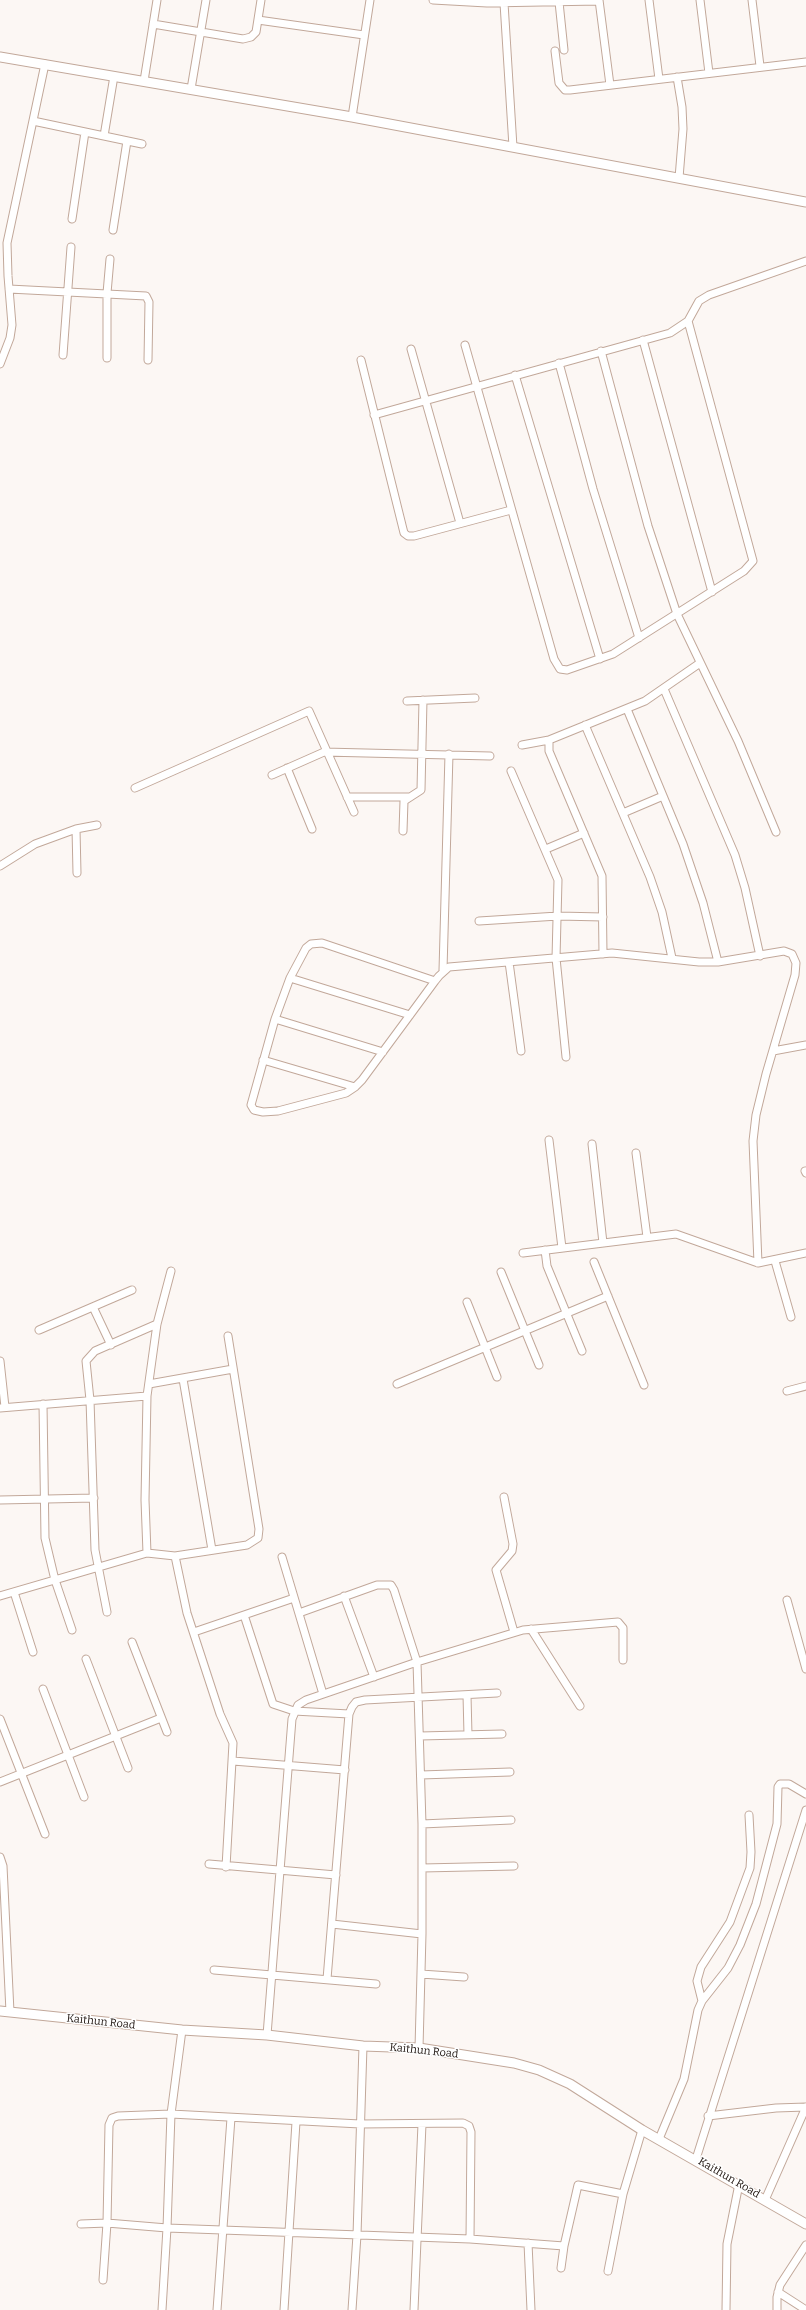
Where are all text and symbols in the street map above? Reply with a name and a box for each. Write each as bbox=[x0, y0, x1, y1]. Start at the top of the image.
street label: Kaithun Road bbox=[66, 2012, 136, 2032]
street label: Kaithun Road bbox=[389, 2041, 459, 2061]
street label: Kaithun Road bbox=[696, 2155, 762, 2201]

